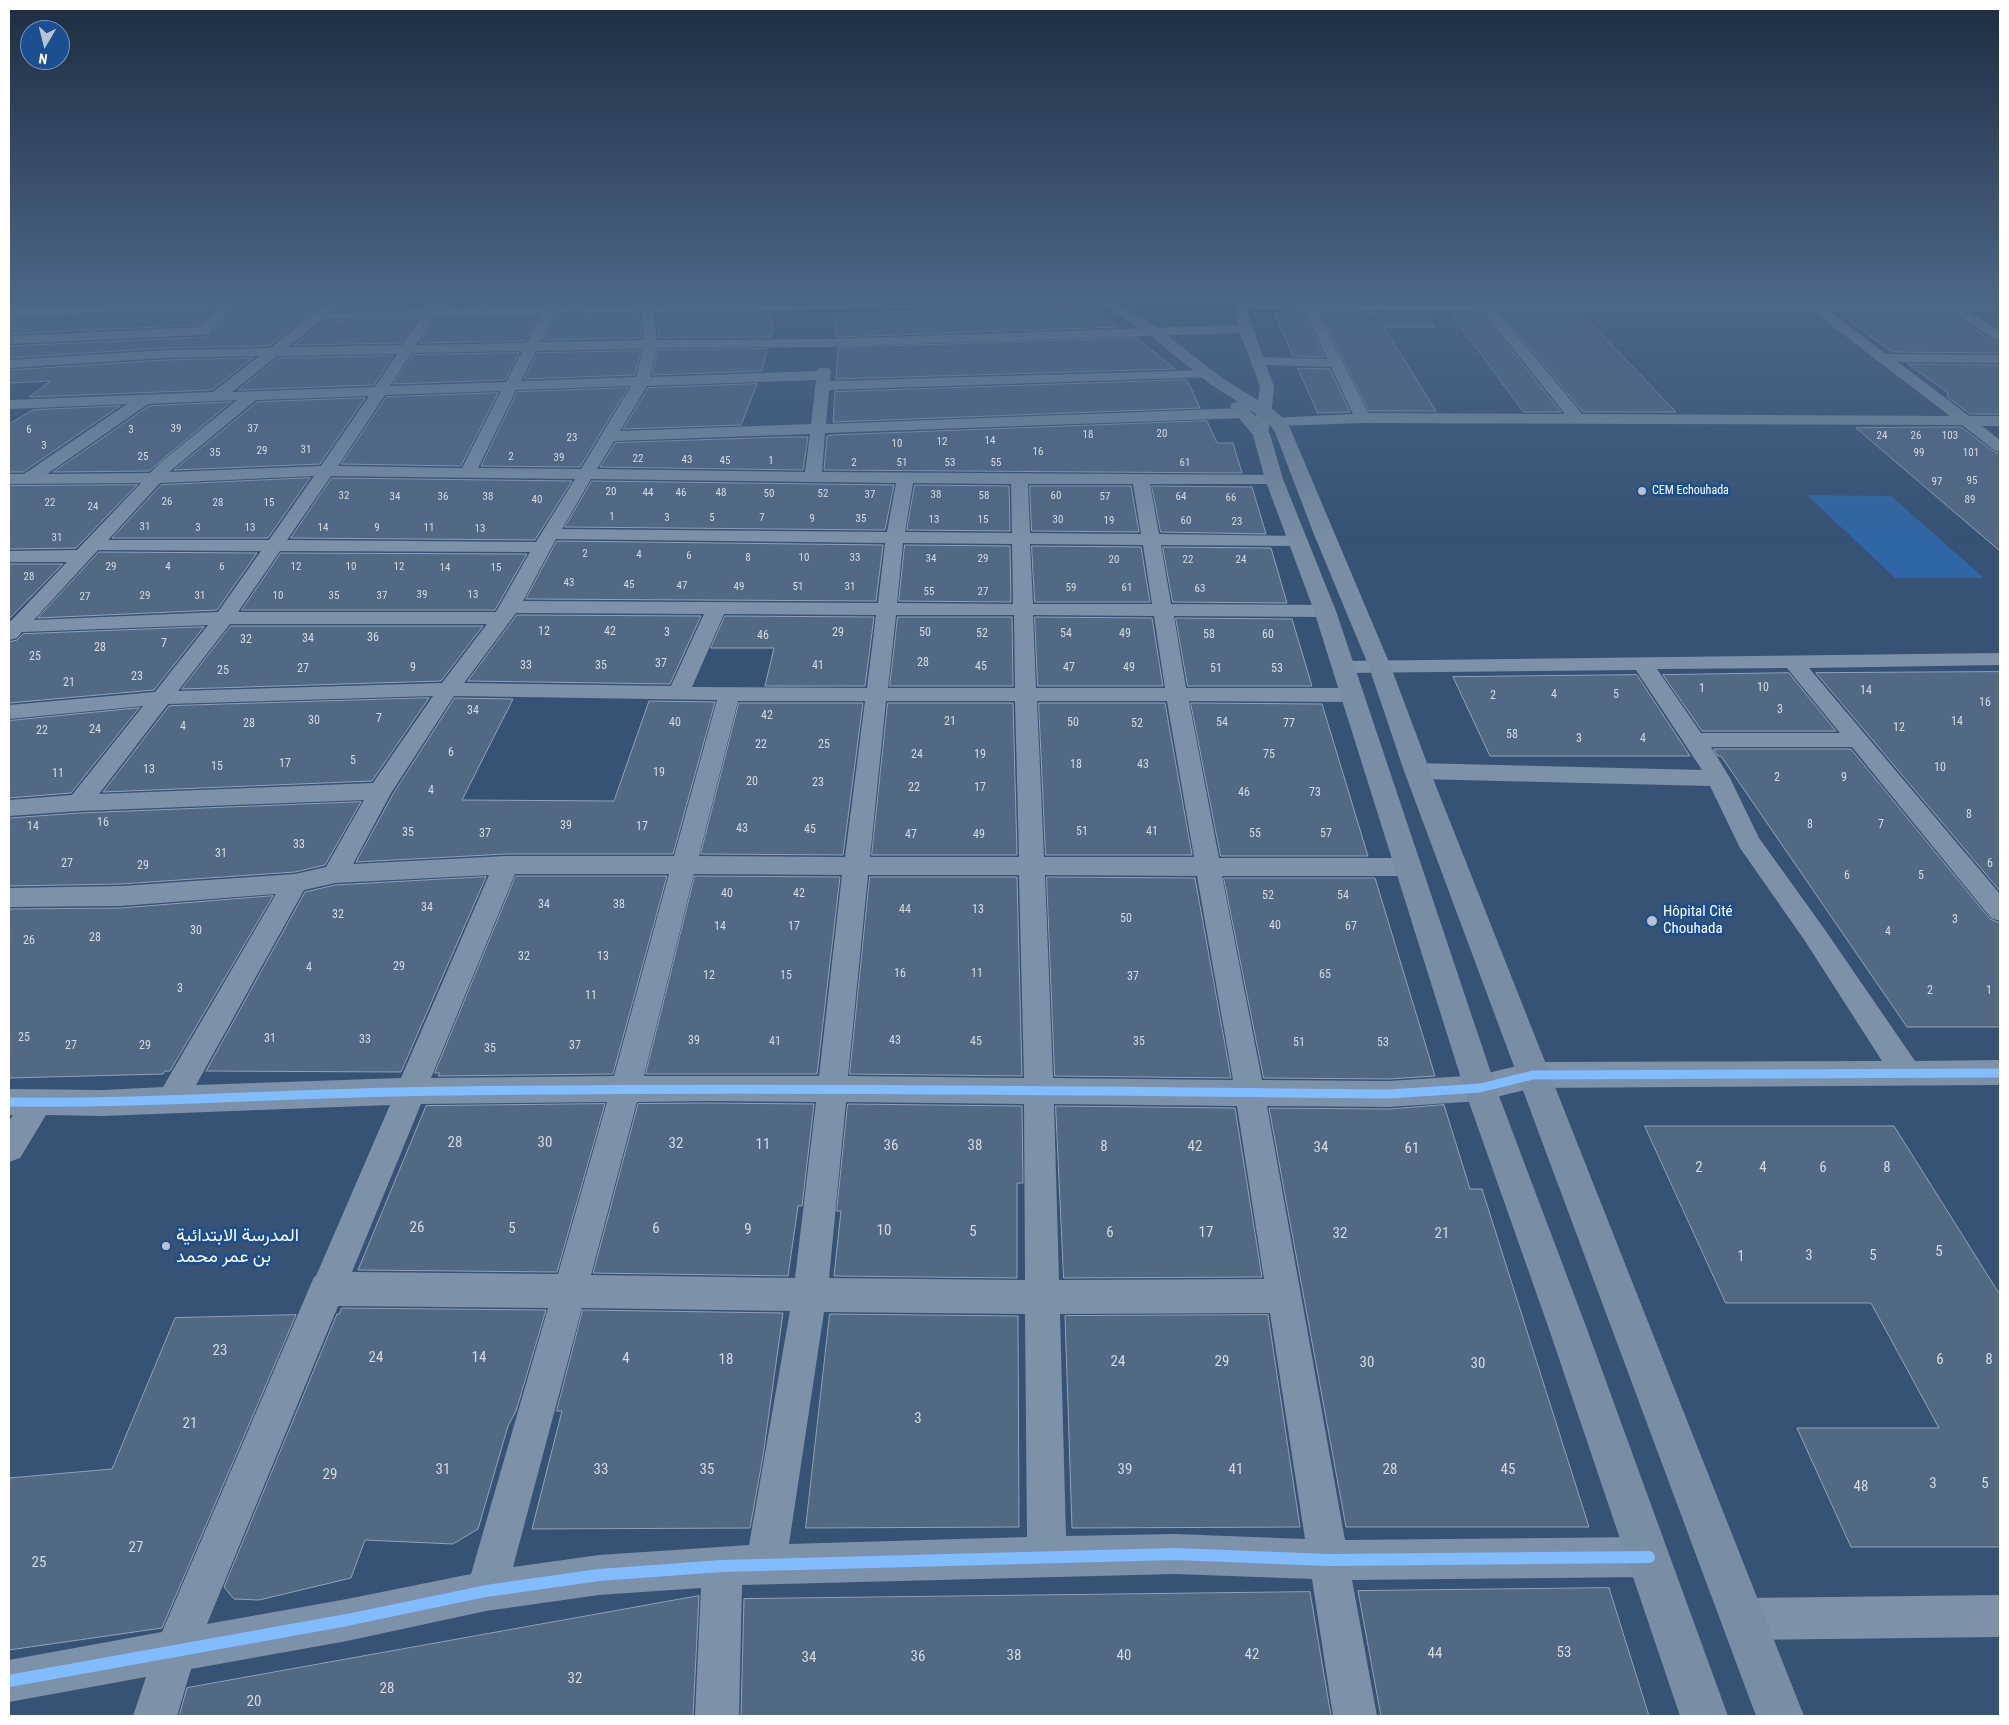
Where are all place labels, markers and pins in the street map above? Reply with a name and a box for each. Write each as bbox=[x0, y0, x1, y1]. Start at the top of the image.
place label: CEM Echouhada bbox=[1652, 484, 1729, 498]
marker: CEM Echouhada bbox=[1636, 485, 1648, 497]
place label: Hôpital Cité Chouhada bbox=[1663, 903, 1733, 938]
marker: Hôpital Cité Chouhada bbox=[1645, 914, 1659, 928]
place label: المدرسة الابتدائية بن عمر محمد bbox=[176, 1225, 299, 1268]
marker: المدرسة الابتدائية بن عمر محمد bbox=[160, 1240, 172, 1252]

